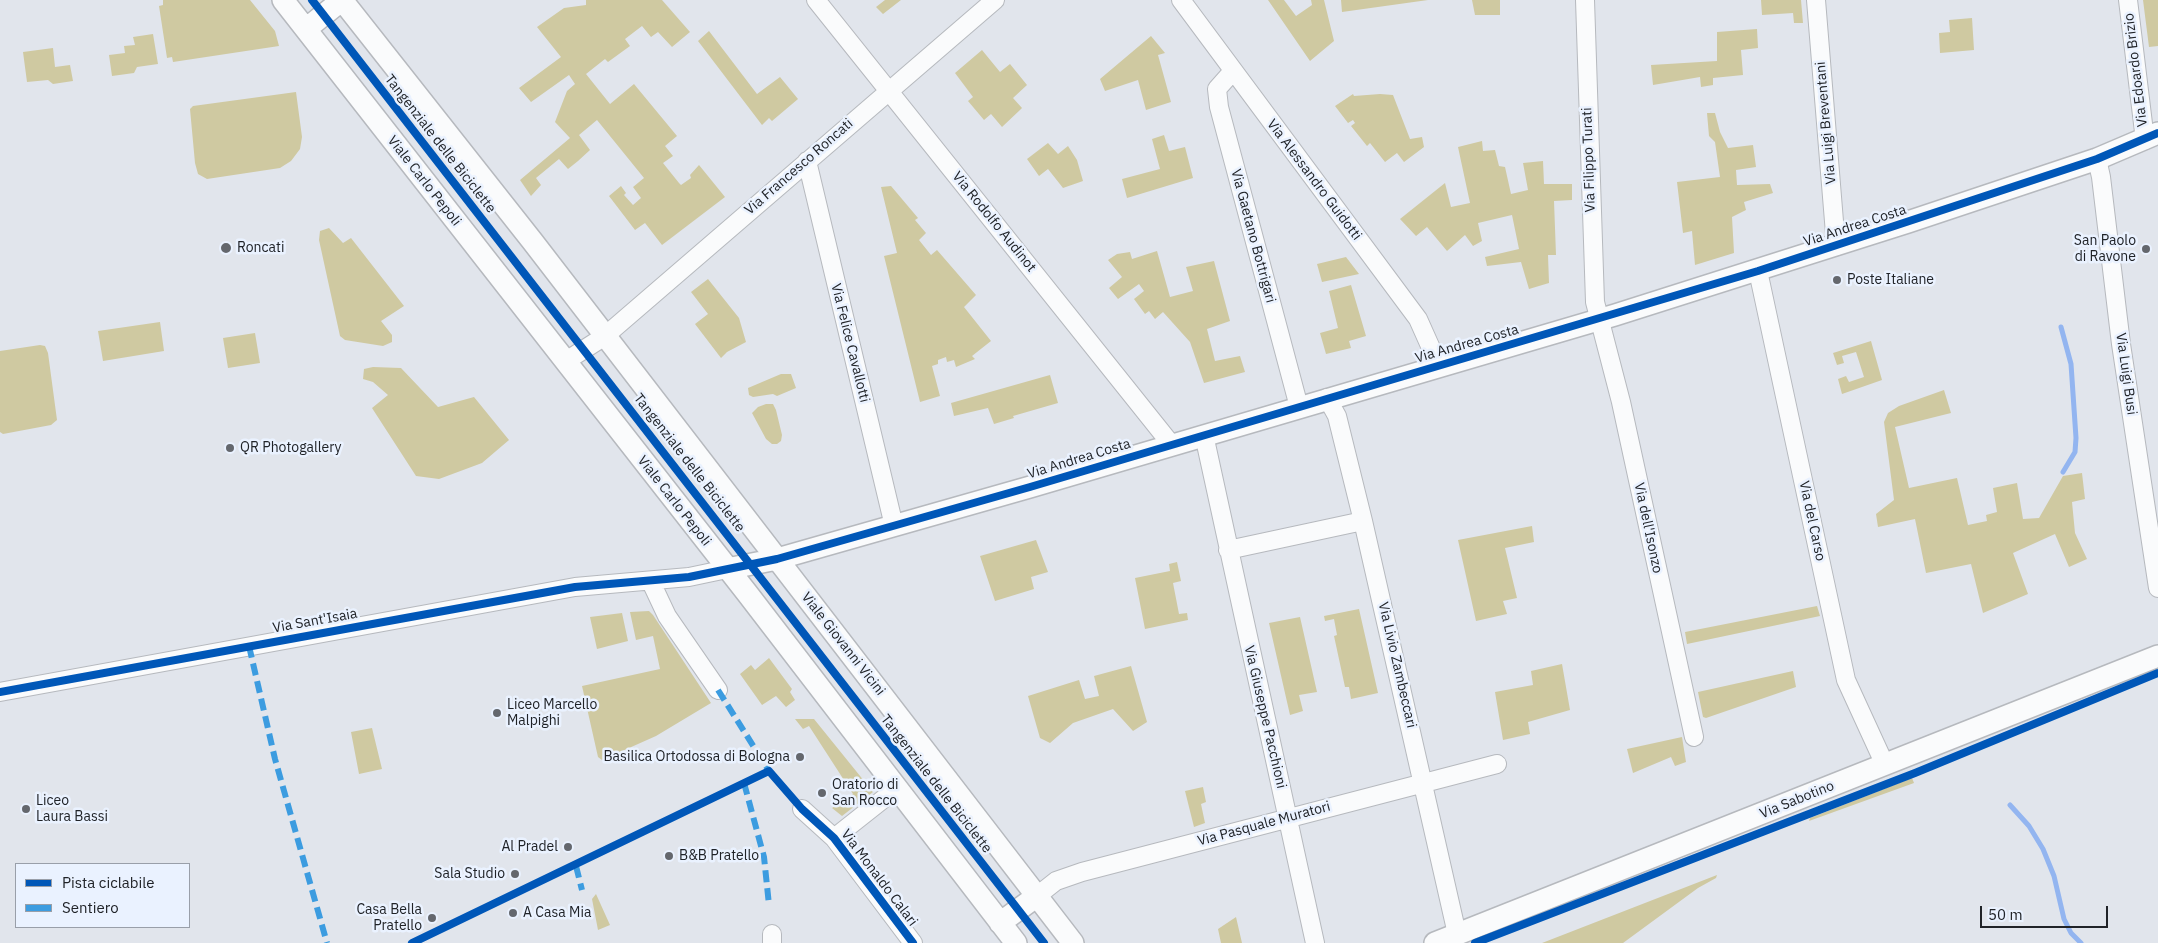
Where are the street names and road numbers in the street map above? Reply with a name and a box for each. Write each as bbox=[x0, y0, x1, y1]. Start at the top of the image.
street label: Via Edoardo Brizio bbox=[2121, 12, 2151, 128]
street label: Via Luigi Breventani bbox=[1812, 61, 1840, 185]
street label: Tangenziale delle Biciclette bbox=[381, 71, 499, 217]
street label: Via Filippo Turati bbox=[1579, 107, 1599, 213]
street label: Via Francesco Roncati bbox=[741, 115, 857, 219]
street label: Via Alessandro Guidotti bbox=[1263, 116, 1365, 244]
street label: Viale Carlo Pepoli bbox=[384, 133, 464, 229]
street label: Via Gaetano Bottrigari bbox=[1227, 167, 1279, 305]
street label: Via Rodolfo Audinot bbox=[948, 169, 1040, 275]
street label: Via Andrea Costa bbox=[1802, 201, 1908, 251]
street label: Via Felice Cavallotti bbox=[827, 282, 873, 404]
street label: Via Andrea Costa bbox=[1413, 321, 1521, 367]
street label: Via Luigi Busi bbox=[2112, 332, 2140, 416]
street label: Tangenziale delle Biciclette bbox=[630, 390, 748, 536]
street label: Via Andrea Costa bbox=[1025, 435, 1133, 483]
street label: Viale Carlo Pepoli bbox=[634, 453, 714, 549]
street label: Via del Carso bbox=[1795, 479, 1829, 563]
street label: Via dell'Isonzo bbox=[1630, 481, 1666, 575]
street label: Viale Giovanni Vicini bbox=[798, 589, 888, 699]
street label: Via Livio Zambeccari bbox=[1374, 600, 1420, 730]
street label: Via Sant'Isaia bbox=[271, 605, 359, 637]
street label: Via Giuseppe Pacchioni bbox=[1240, 644, 1290, 790]
street label: Tangenziale delle Biciclette bbox=[877, 711, 995, 857]
street label: Via Sabotino bbox=[1757, 777, 1837, 823]
street label: Via Pasquale Muratori bbox=[1196, 798, 1332, 850]
street label: Via Monaldo Calari bbox=[837, 826, 921, 930]

